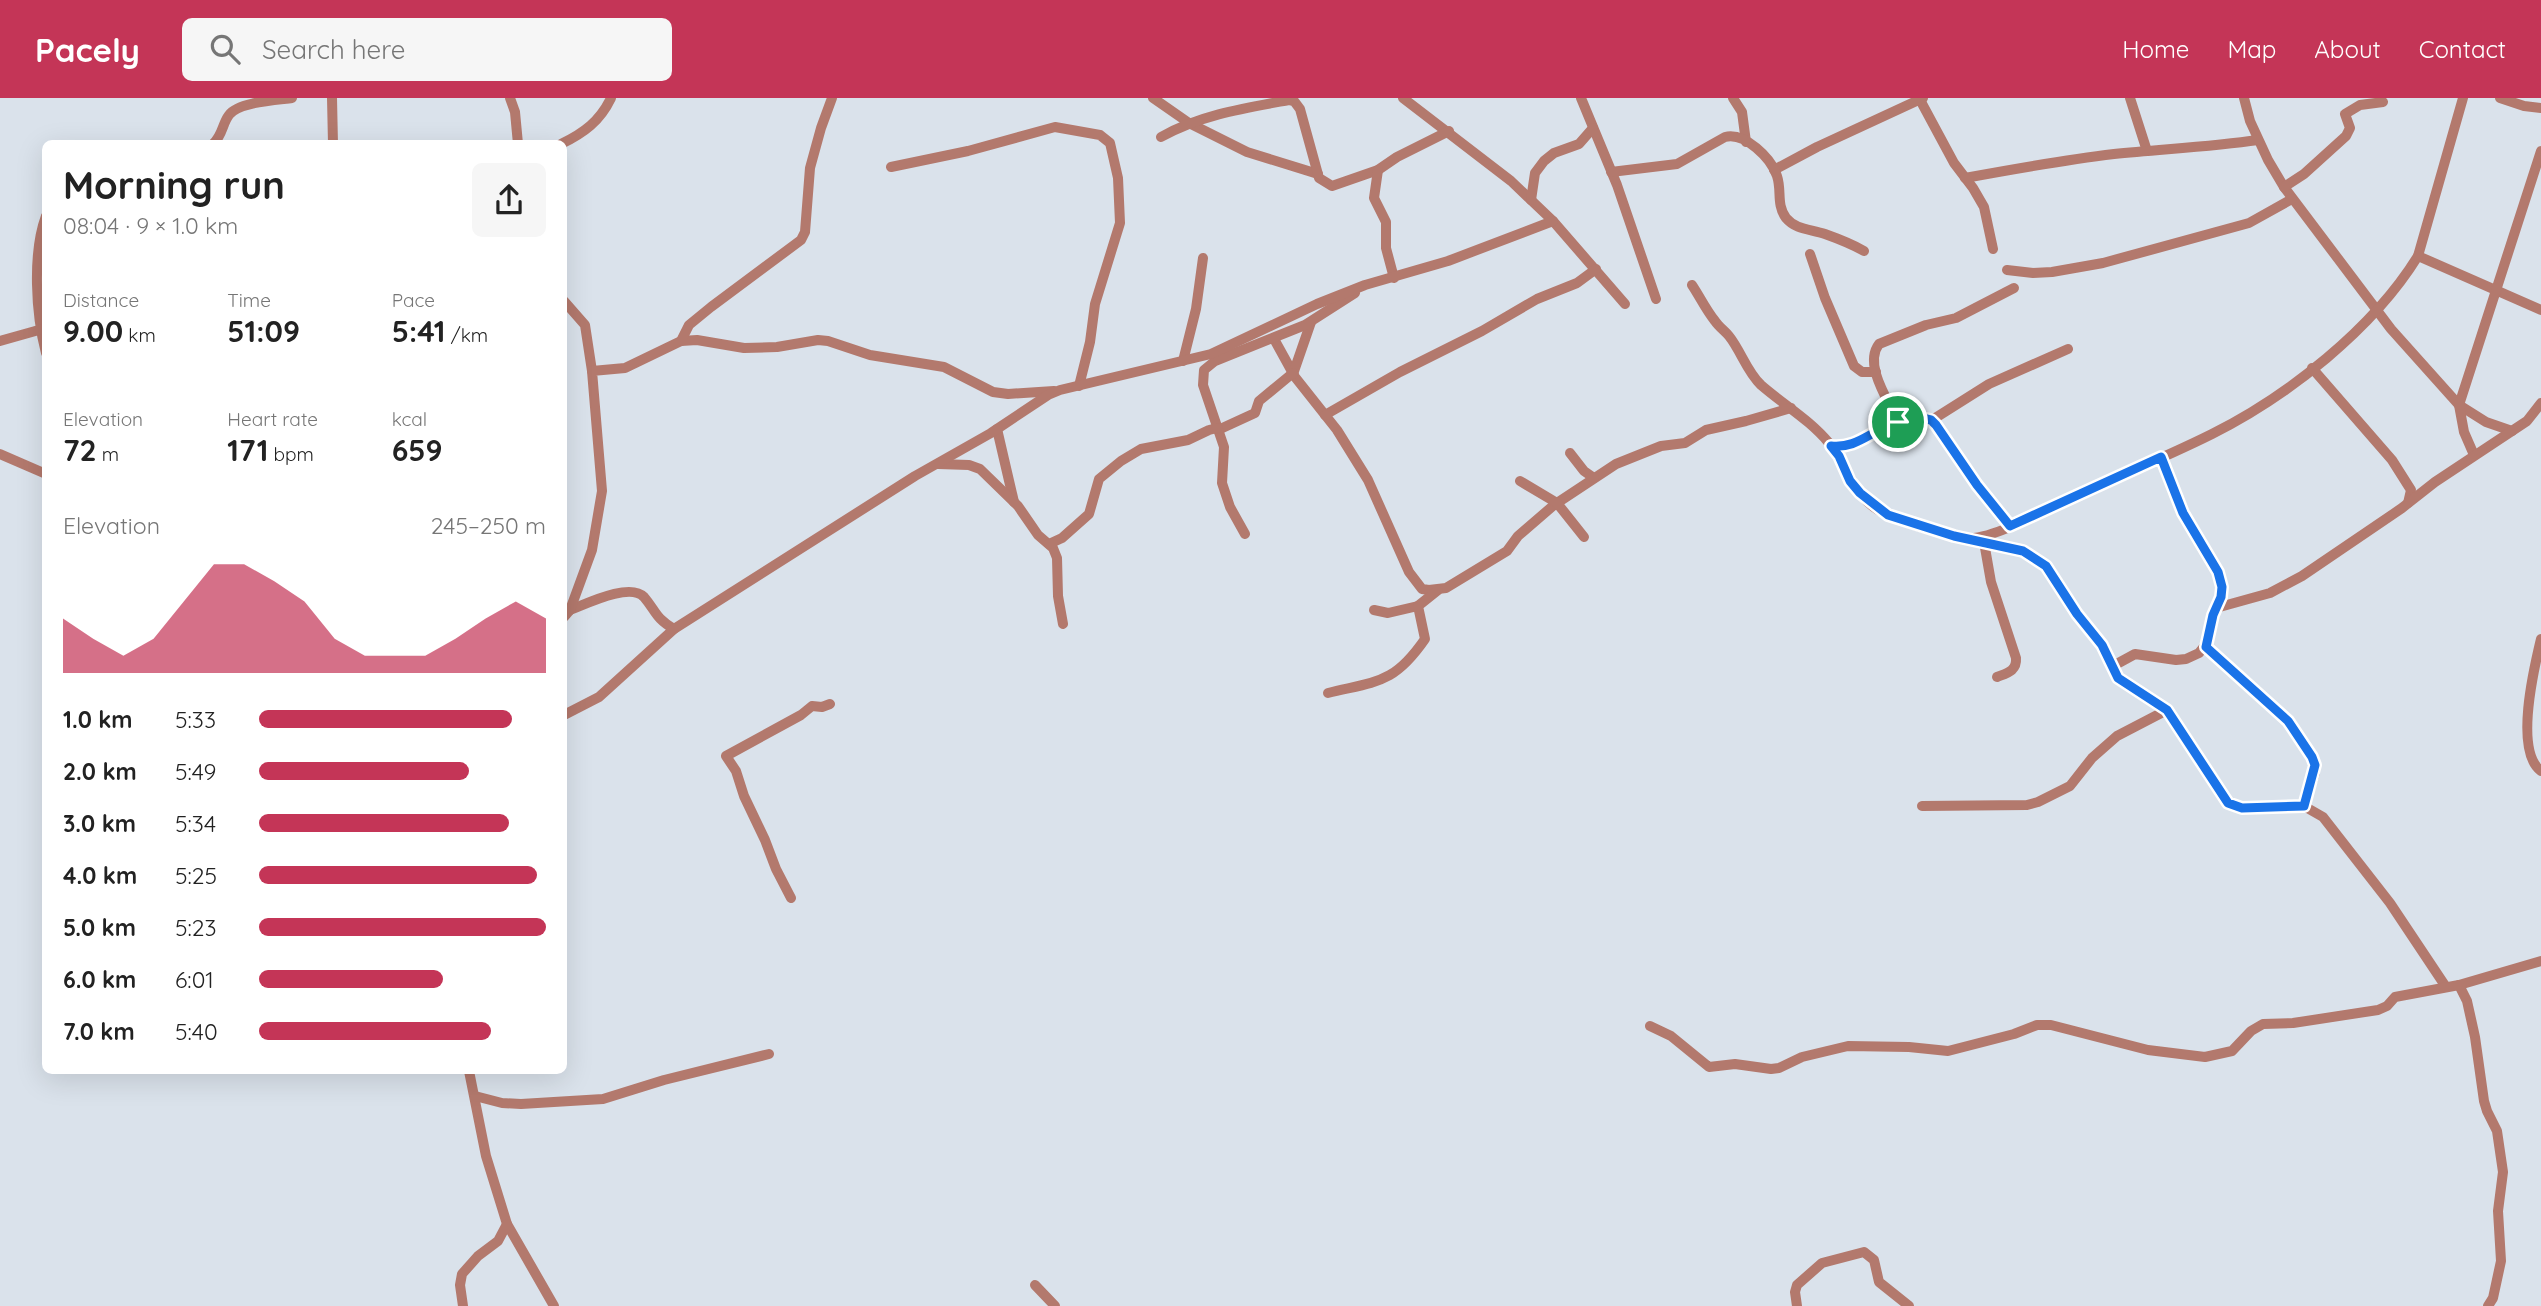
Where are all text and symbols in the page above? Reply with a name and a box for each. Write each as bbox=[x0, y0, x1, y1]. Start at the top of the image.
search box bbox=[182, 18, 672, 81]
text: Pacely bbox=[35, 29, 140, 70]
icon: search bbox=[206, 30, 244, 68]
text: Search here bbox=[262, 33, 405, 66]
text: Home bbox=[2122, 34, 2189, 64]
text: Map bbox=[2227, 34, 2276, 64]
text: About bbox=[2314, 34, 2381, 64]
text: Contact bbox=[2419, 34, 2506, 64]
text: Morning run bbox=[63, 161, 285, 209]
button: share bbox=[472, 163, 546, 237]
text: 08:04 · 9 × 1.0 km bbox=[63, 211, 238, 240]
text: Distance bbox=[63, 288, 139, 312]
text: Time bbox=[227, 288, 271, 312]
text: Pace bbox=[392, 288, 435, 312]
text: 9.00 bbox=[63, 312, 123, 350]
text: 51:09 bbox=[227, 312, 300, 350]
text: 5:41 bbox=[392, 312, 446, 350]
text: km bbox=[123, 323, 156, 347]
text: /km bbox=[446, 323, 488, 347]
pin bbox=[1868, 392, 1928, 452]
icon: arrive bbox=[1879, 403, 1917, 441]
text: Elevation bbox=[63, 407, 143, 431]
text: Heart rate bbox=[227, 407, 318, 431]
text: kcal bbox=[392, 407, 427, 431]
text: 72 bbox=[63, 431, 97, 469]
text: 171 bbox=[227, 431, 268, 469]
text: 659 bbox=[392, 431, 443, 469]
text: m bbox=[97, 442, 119, 466]
text: bpm bbox=[268, 442, 314, 466]
text: Elevation bbox=[63, 511, 160, 540]
text: 245–250 m bbox=[431, 511, 546, 540]
text: 1.0 km bbox=[63, 705, 133, 734]
text: 5:33 bbox=[175, 705, 216, 734]
text: 2.0 km bbox=[63, 757, 137, 786]
text: 5:49 bbox=[175, 757, 216, 786]
text: 3.0 km bbox=[63, 809, 136, 838]
text: 5:34 bbox=[175, 809, 216, 838]
text: 4.0 km bbox=[63, 861, 137, 890]
text: 5:25 bbox=[175, 861, 217, 890]
text: 5.0 km bbox=[63, 913, 136, 942]
text: 5:23 bbox=[175, 913, 217, 942]
text: 6.0 km bbox=[63, 965, 136, 994]
text: 6:01 bbox=[175, 965, 214, 994]
text: 7.0 km bbox=[63, 1017, 135, 1046]
text: 5:40 bbox=[175, 1017, 218, 1046]

